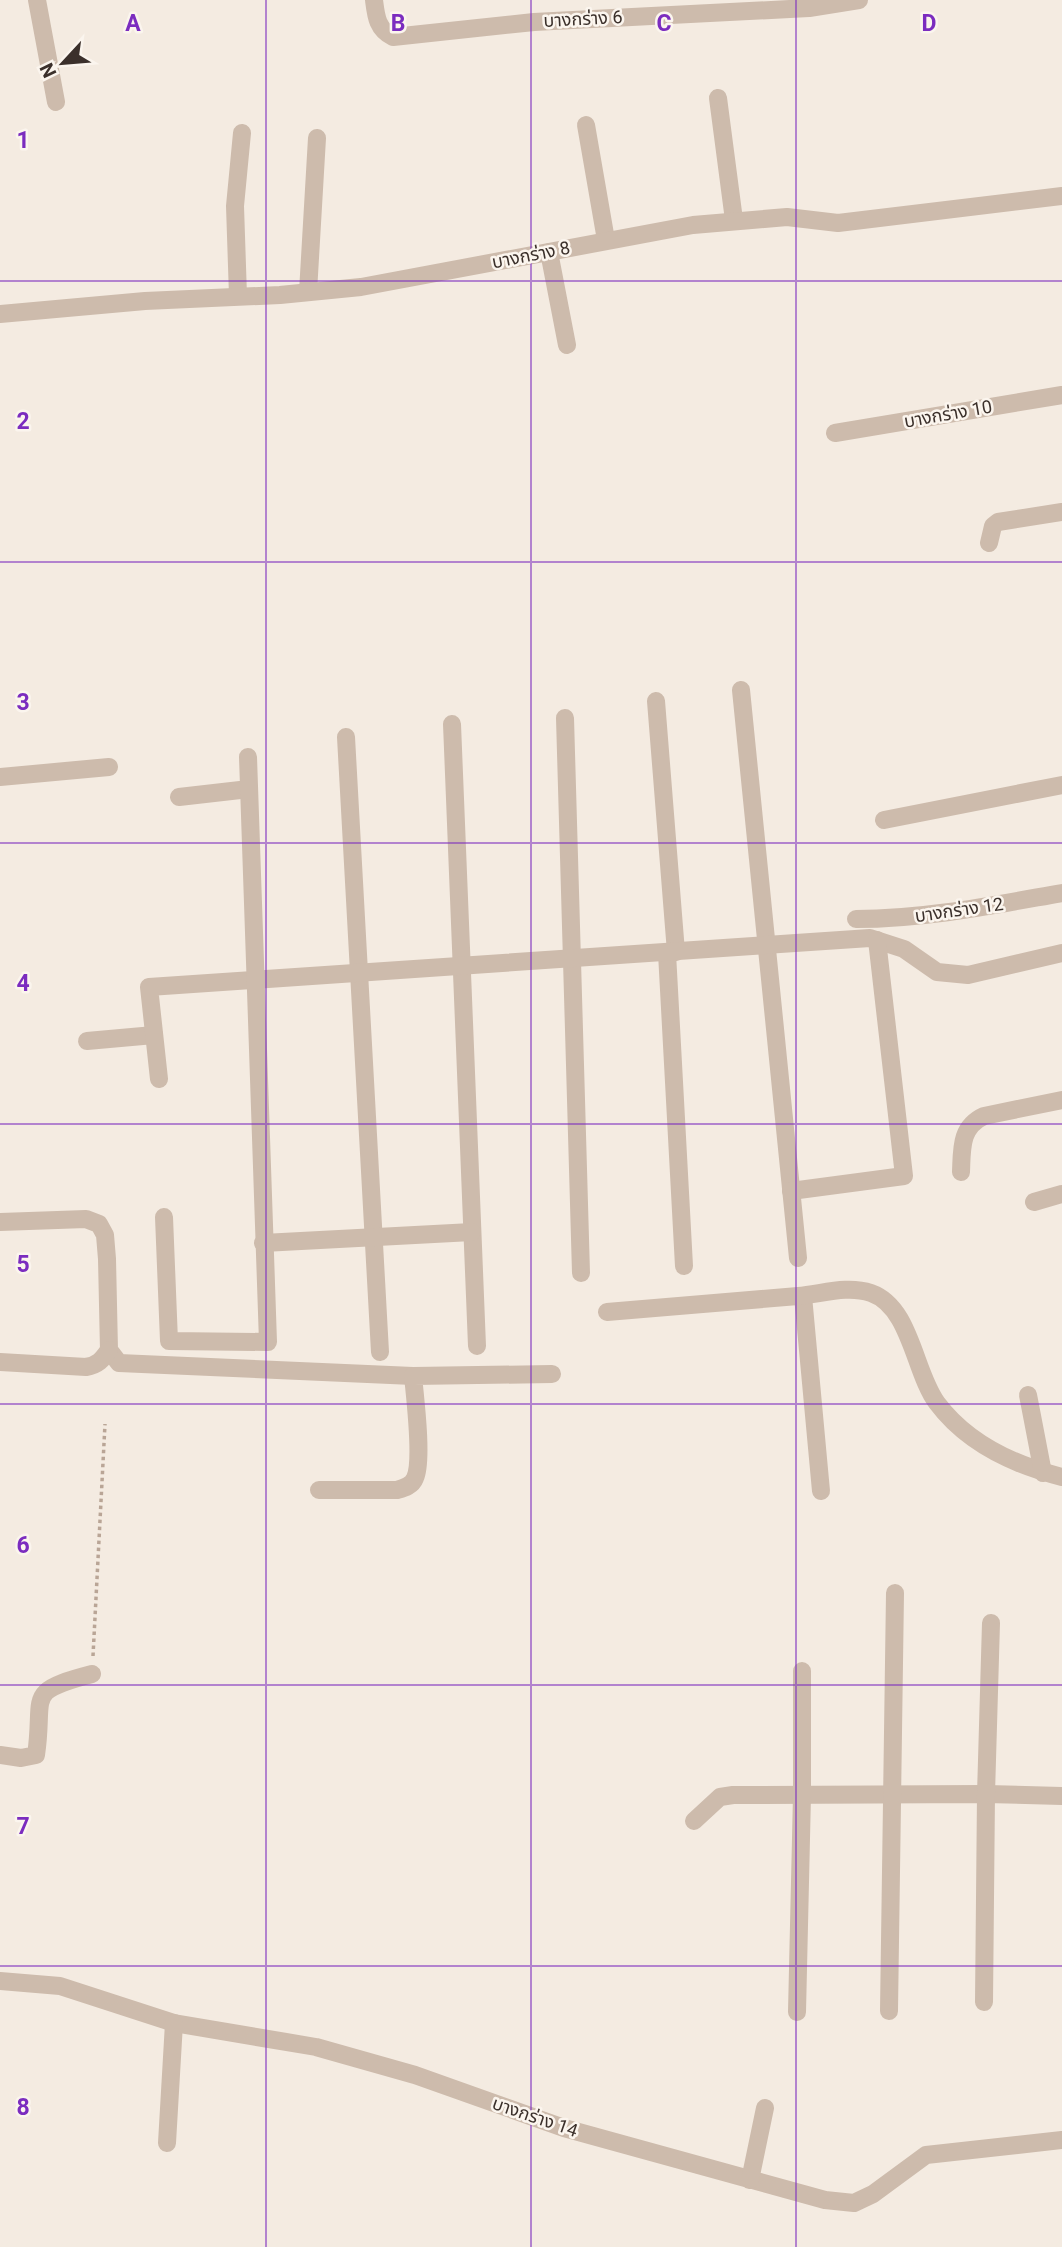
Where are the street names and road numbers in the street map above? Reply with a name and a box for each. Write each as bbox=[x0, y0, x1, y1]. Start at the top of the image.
street label: บางกร่าง 6 bbox=[543, 6, 623, 31]
street label: บางกร่าง 8 bbox=[490, 237, 572, 272]
street label: บางกร่าง 10 bbox=[902, 395, 994, 432]
street label: บางกร่าง 12 bbox=[913, 893, 1005, 926]
street label: บางกร่าง 14 bbox=[490, 2092, 581, 2141]

